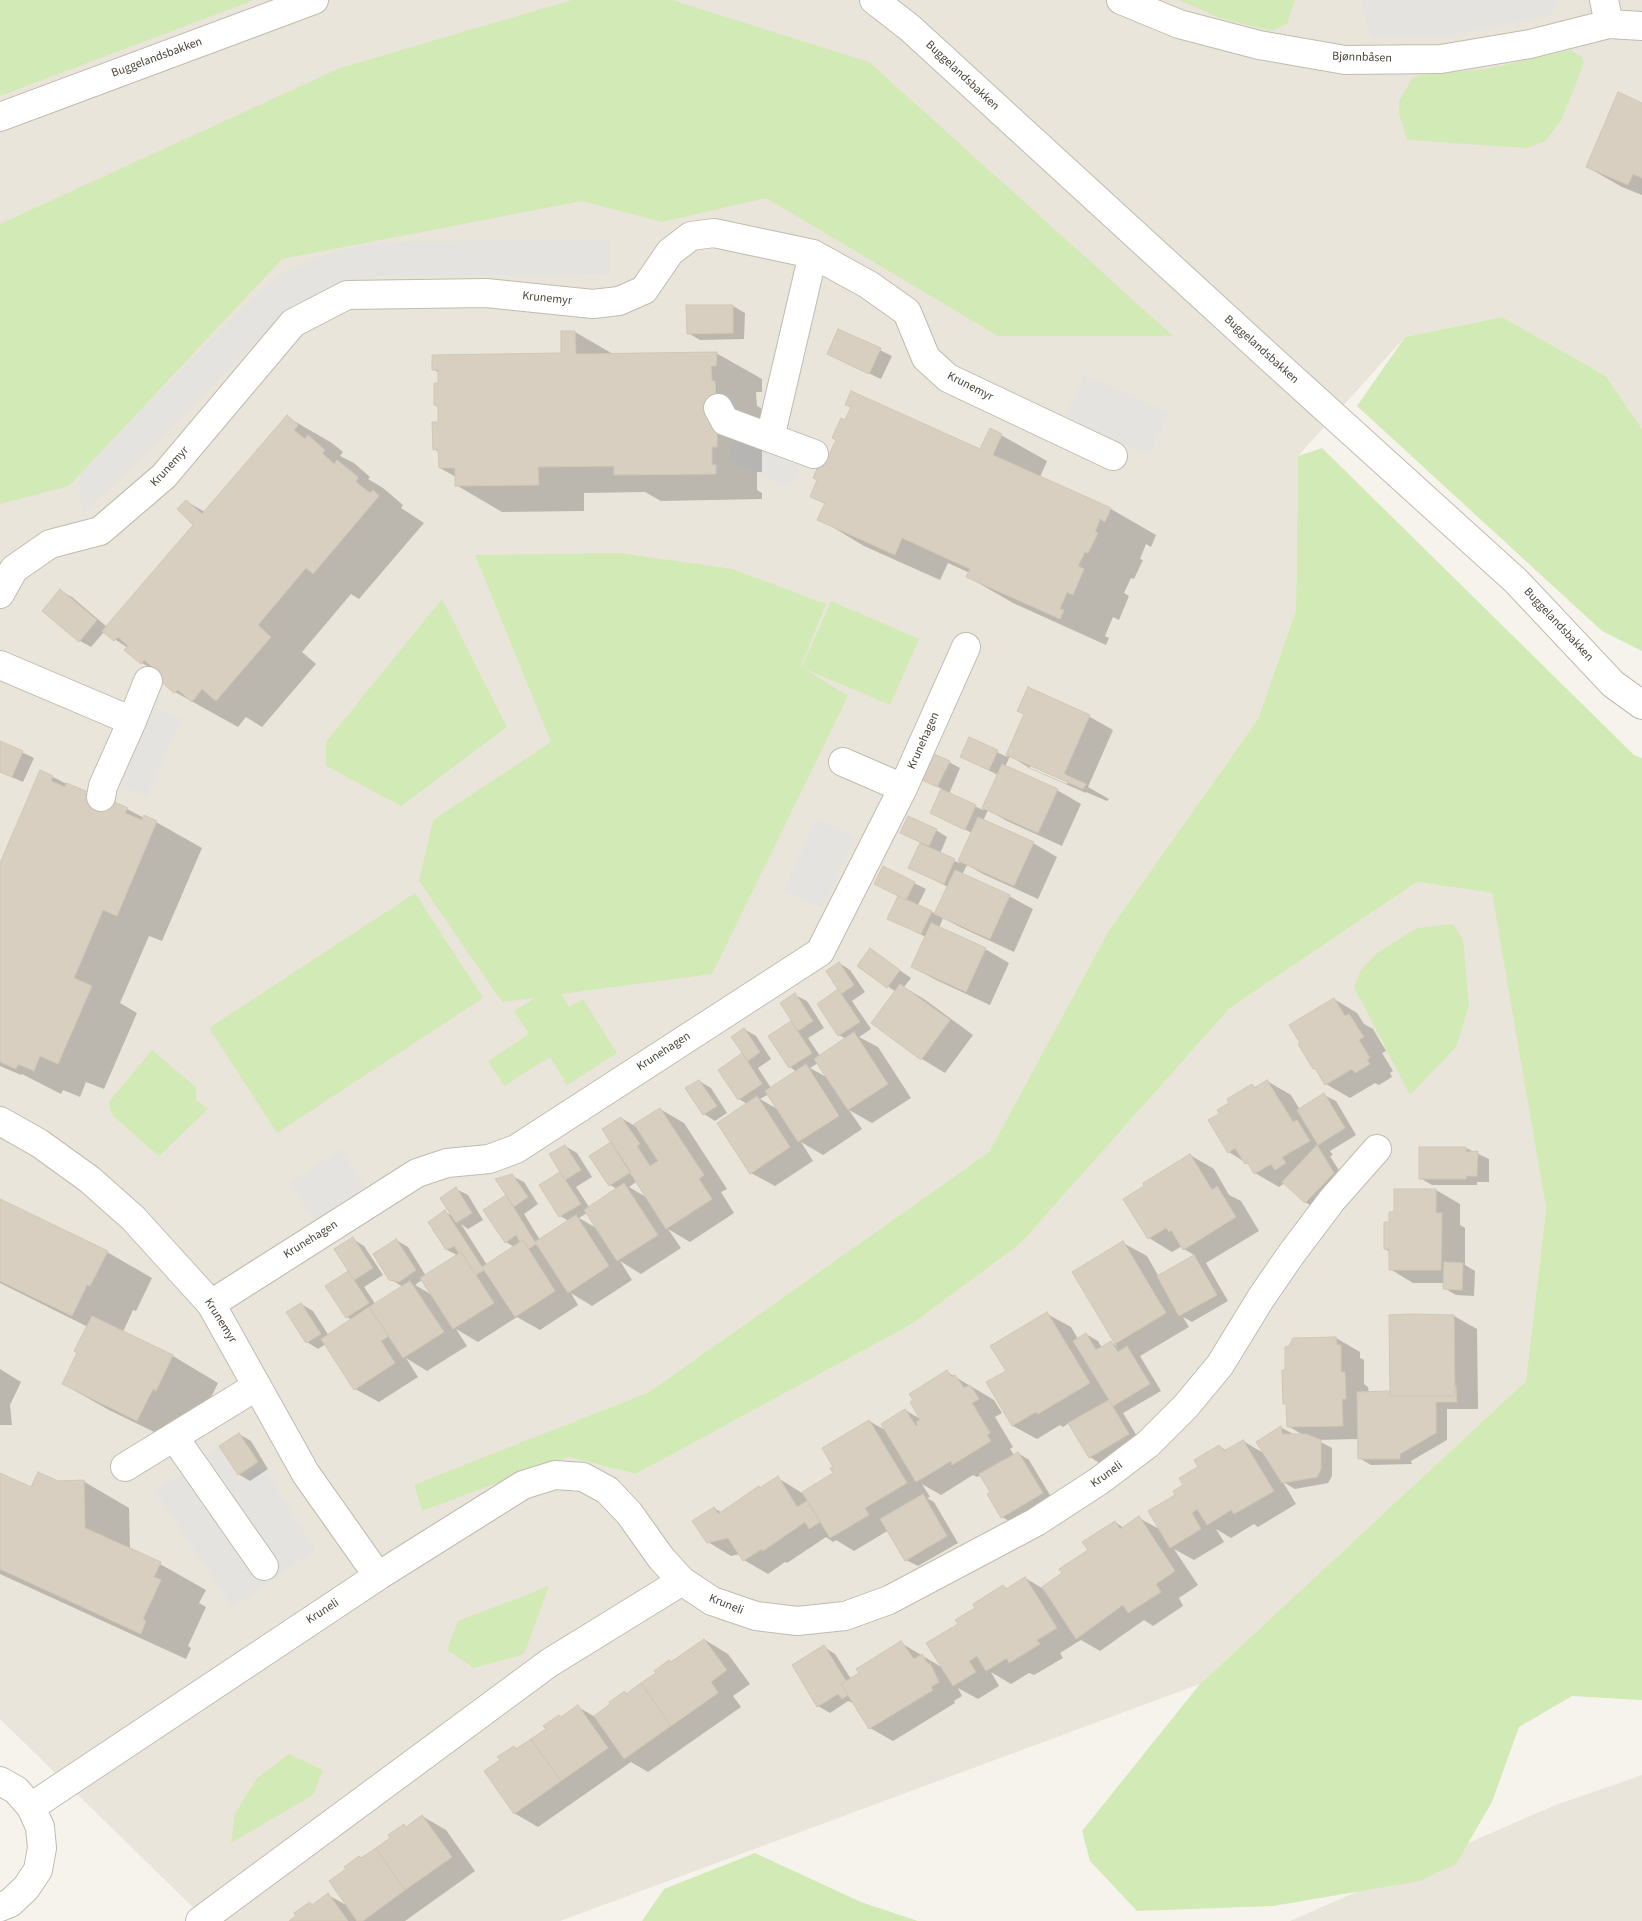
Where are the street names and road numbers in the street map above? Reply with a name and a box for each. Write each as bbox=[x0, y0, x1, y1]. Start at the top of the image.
street label: Buggelandsbakken bbox=[110, 35, 204, 81]
street label: Buggelandsbakken bbox=[922, 38, 1002, 114]
street label: Bjønnbåsen bbox=[1332, 50, 1392, 66]
street label: Krunemyr bbox=[521, 289, 573, 309]
street label: Buggelandsbakken bbox=[1221, 313, 1301, 387]
street label: Krunemyr bbox=[945, 369, 995, 405]
street label: Krunemyr bbox=[148, 444, 192, 490]
street label: Buggelandsbakken bbox=[1520, 585, 1596, 665]
street label: Krunehagen bbox=[905, 710, 943, 772]
street label: Krunehagen bbox=[634, 1029, 694, 1075]
street label: Krunehagen bbox=[281, 1218, 341, 1262]
street label: Krunemyr bbox=[201, 1296, 239, 1346]
street label: Kruneli bbox=[1088, 1459, 1126, 1491]
street label: Kruneli bbox=[707, 1592, 745, 1618]
street label: Kruneli bbox=[304, 1596, 342, 1628]

